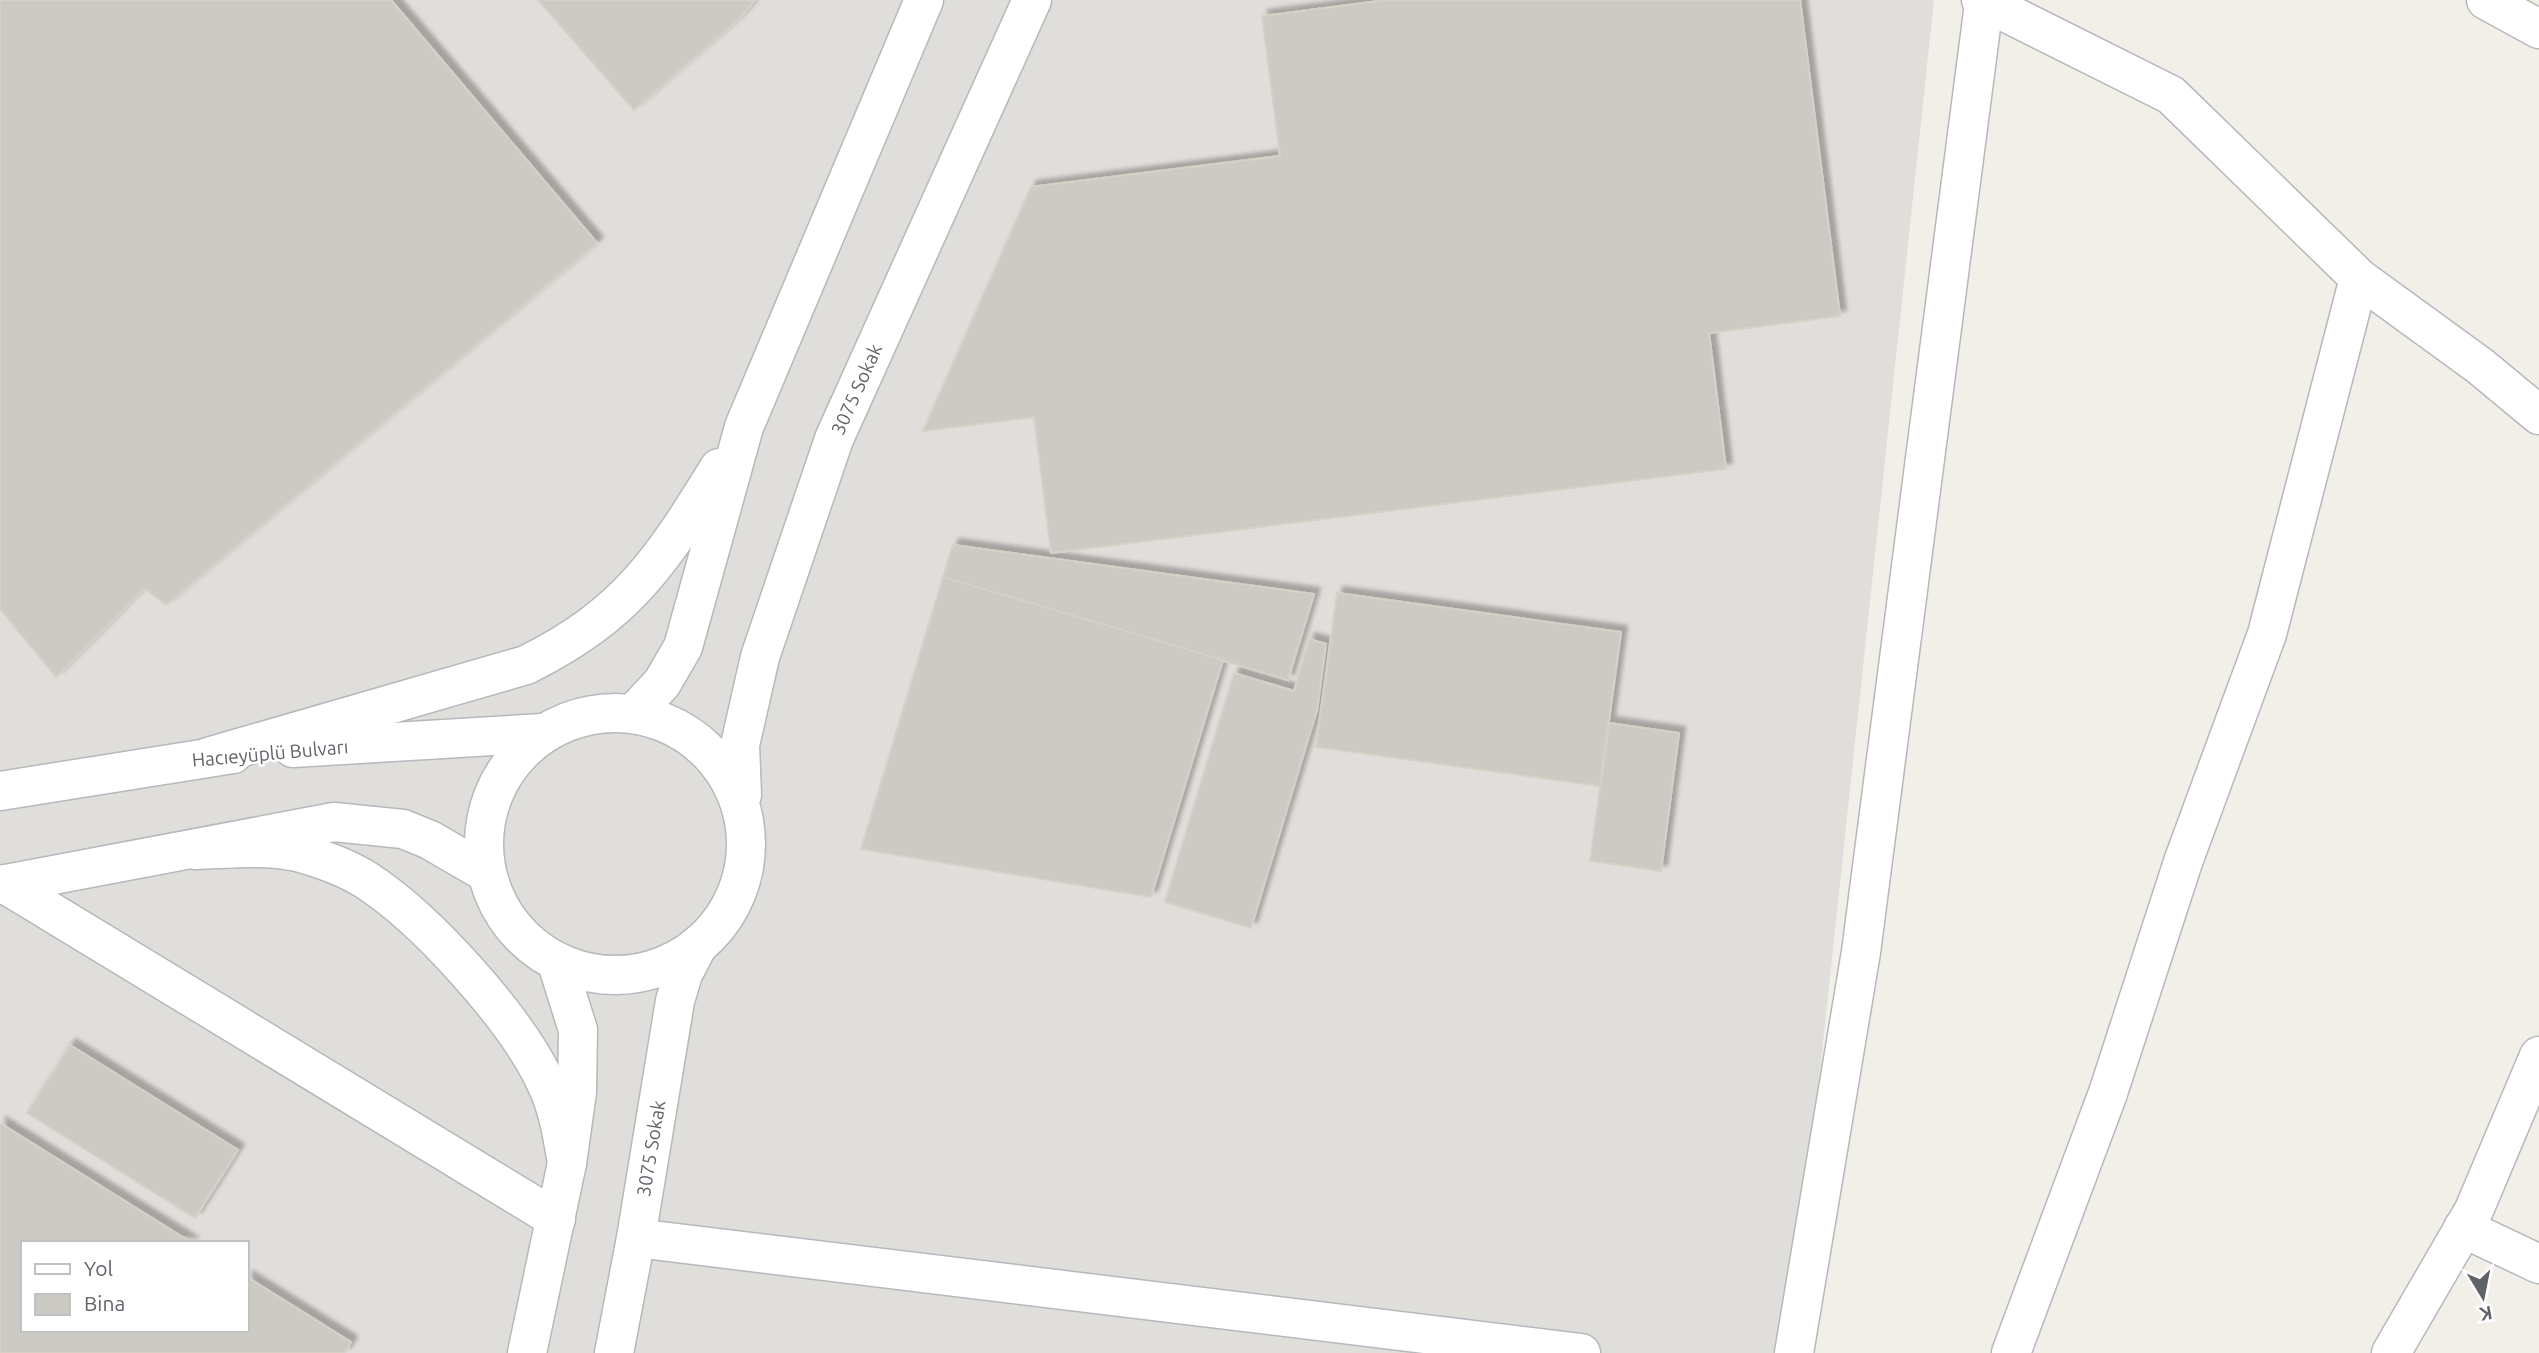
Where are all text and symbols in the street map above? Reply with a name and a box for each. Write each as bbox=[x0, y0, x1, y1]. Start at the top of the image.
street label: 3075 Sokak bbox=[826, 340, 887, 438]
street label: Hacıeyüplü Bulvarı bbox=[191, 735, 349, 771]
street label: 3075 Sokak bbox=[632, 1098, 670, 1198]
legend bbox=[21, 1241, 248, 1332]
text: Yol bbox=[84, 1256, 113, 1280]
north arrow bbox=[2448, 1262, 2518, 1332]
text: Bina bbox=[84, 1291, 125, 1315]
text: K bbox=[2477, 1302, 2494, 1326]

